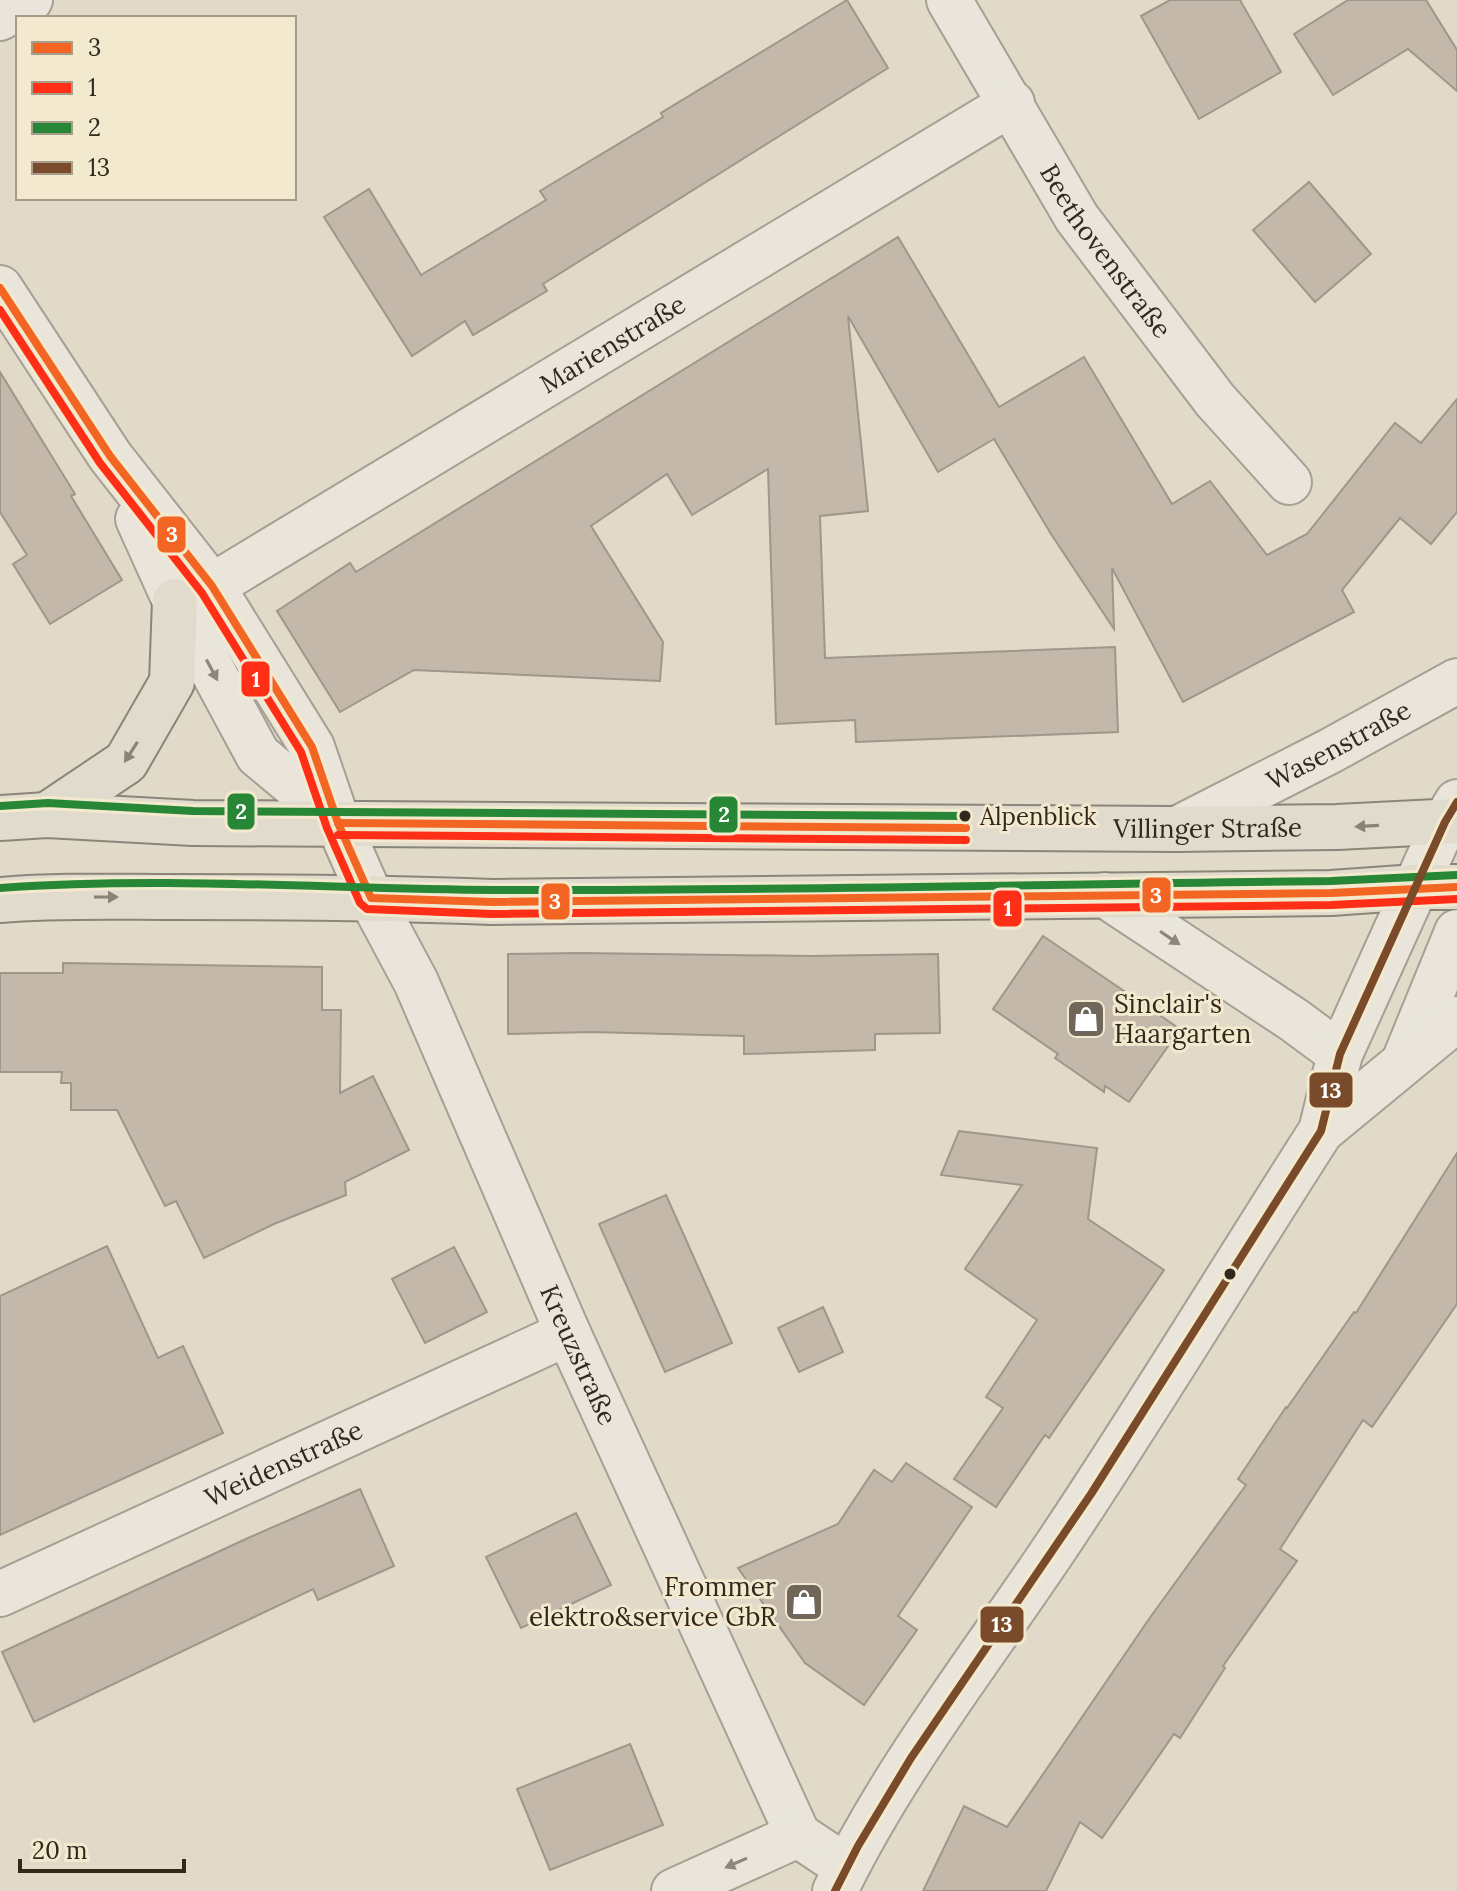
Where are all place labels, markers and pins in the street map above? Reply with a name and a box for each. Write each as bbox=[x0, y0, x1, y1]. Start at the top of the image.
place label: Alpenblick bbox=[979, 801, 1096, 832]
marker: Alpenblick bbox=[957, 808, 973, 824]
place label: Sinclair's Haargarten bbox=[1114, 987, 1251, 1050]
shop icon: Sinclair's Haargarten bbox=[1065, 998, 1107, 1040]
unlabelled marker bbox=[1222, 1266, 1238, 1282]
place label: Frommer elektro&service GbR bbox=[529, 1570, 777, 1633]
shop icon: Frommer elektro&service GbR bbox=[783, 1581, 825, 1623]

